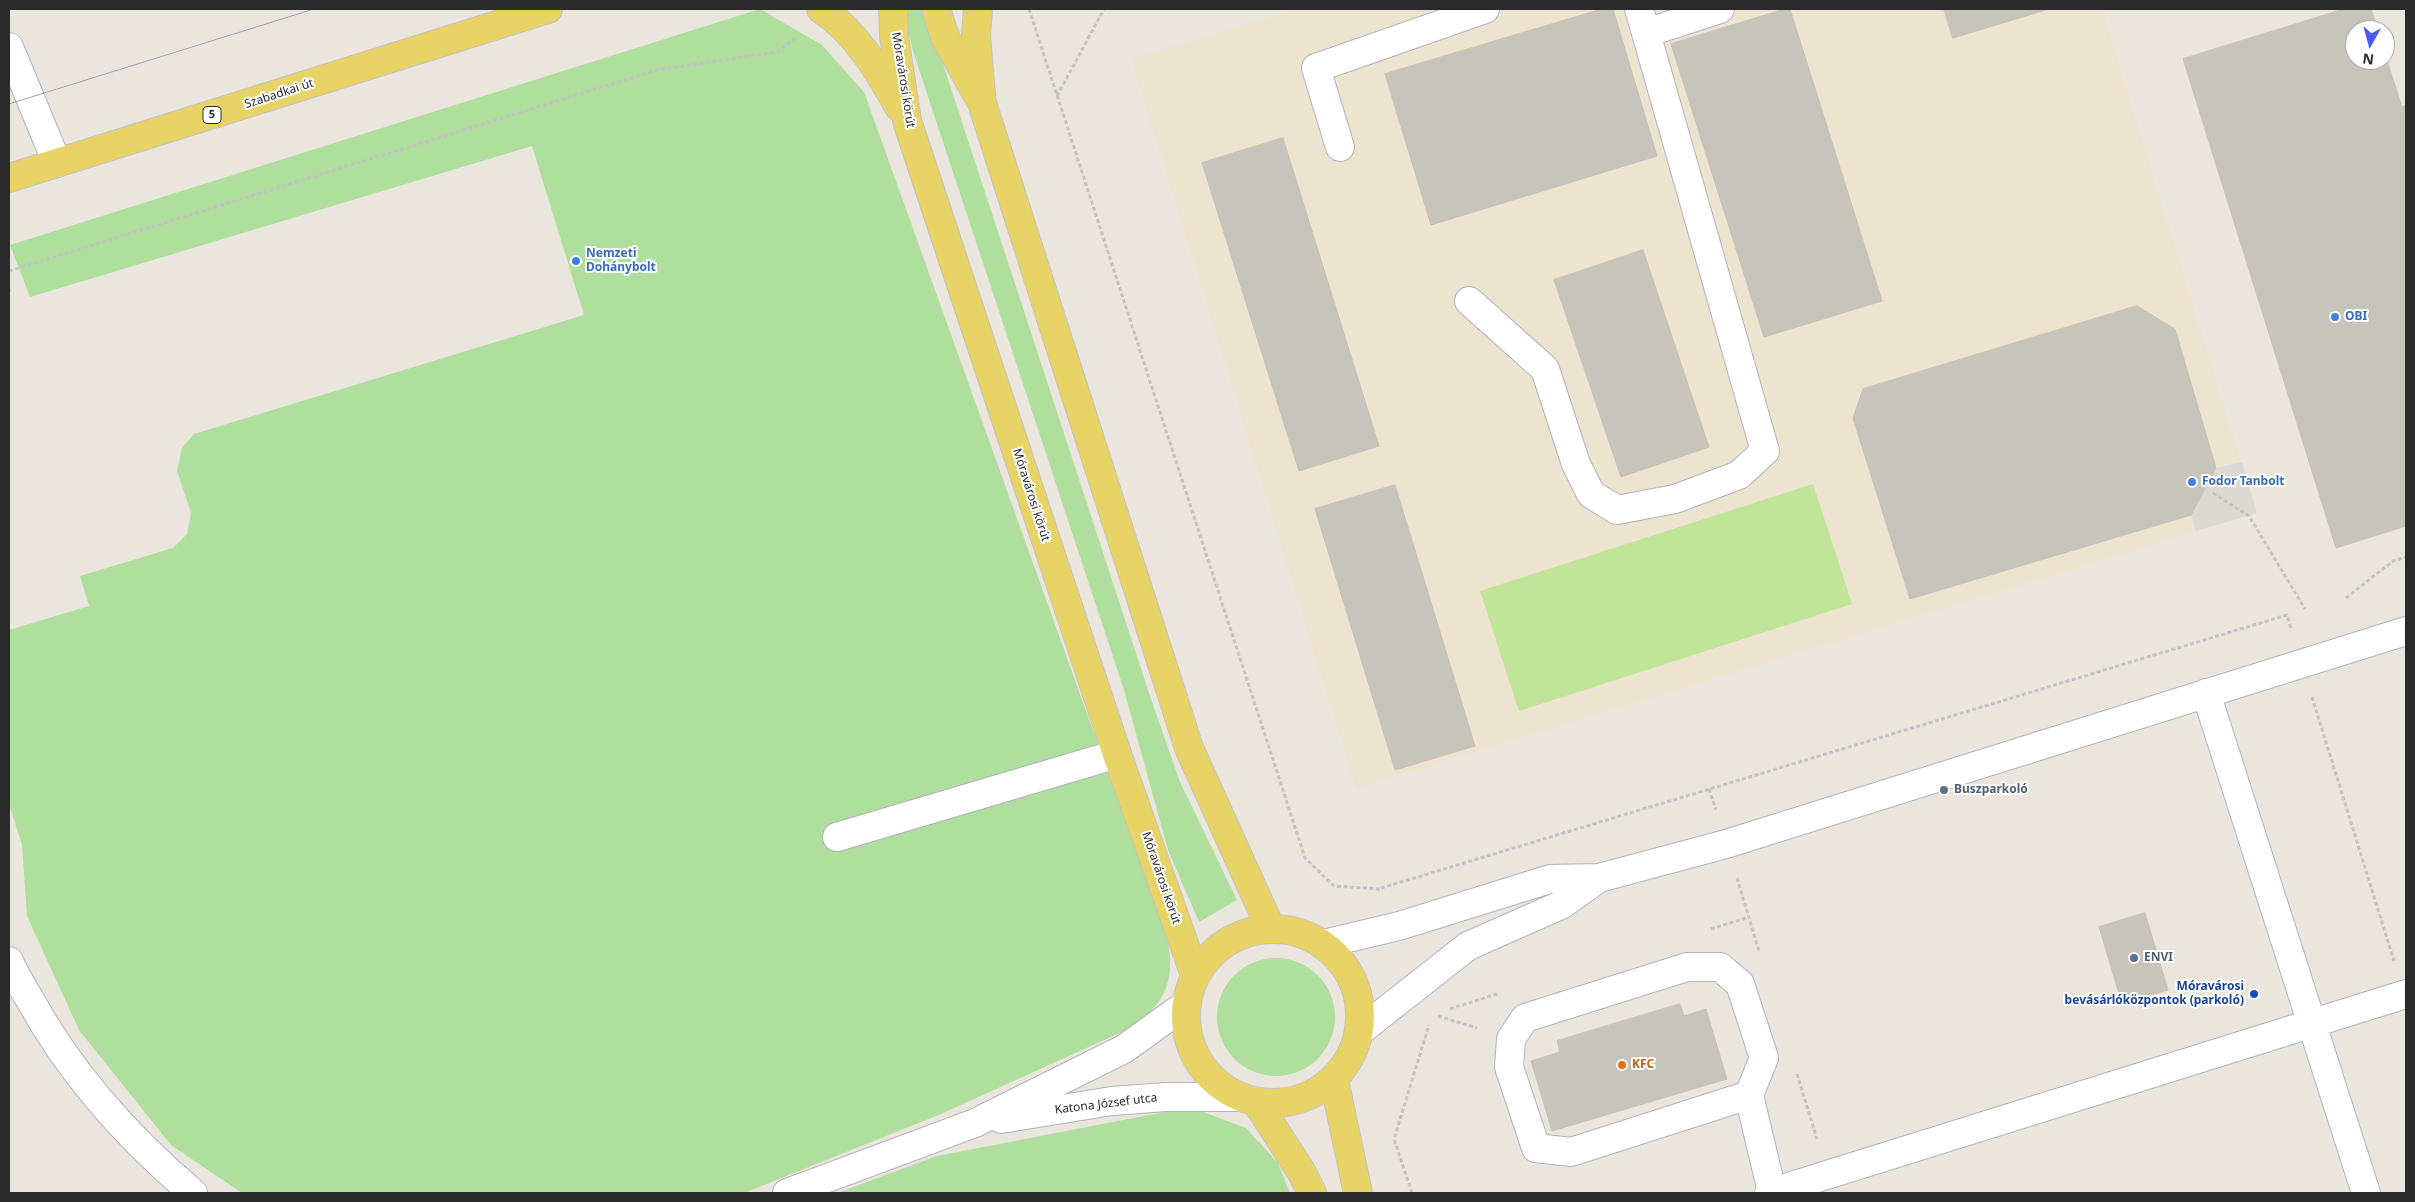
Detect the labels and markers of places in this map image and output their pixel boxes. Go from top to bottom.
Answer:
place label: Nemzeti Dohánybolt [586,247,656,275]
marker: Nemzeti Dohánybolt [570,255,582,267]
place label: OBI [2345,310,2367,324]
marker: OBI [2329,311,2341,323]
place label: Fodor Tanbolt [2202,475,2284,489]
marker: Fodor Tanbolt [2186,476,2198,488]
place label: Buszparkoló [1954,783,2028,797]
marker: Buszparkoló [1938,784,1950,796]
place label: ENVI [2144,951,2173,965]
marker: ENVI [2128,952,2140,964]
place label: Móravárosi bevásárlóközpontok (parkoló) [2065,980,2244,1008]
marker: Móravárosi bevásárlóközpontok (parkoló) [2248,988,2260,1000]
place label: KFC [1632,1058,1654,1072]
marker: KFC [1616,1059,1628,1071]

